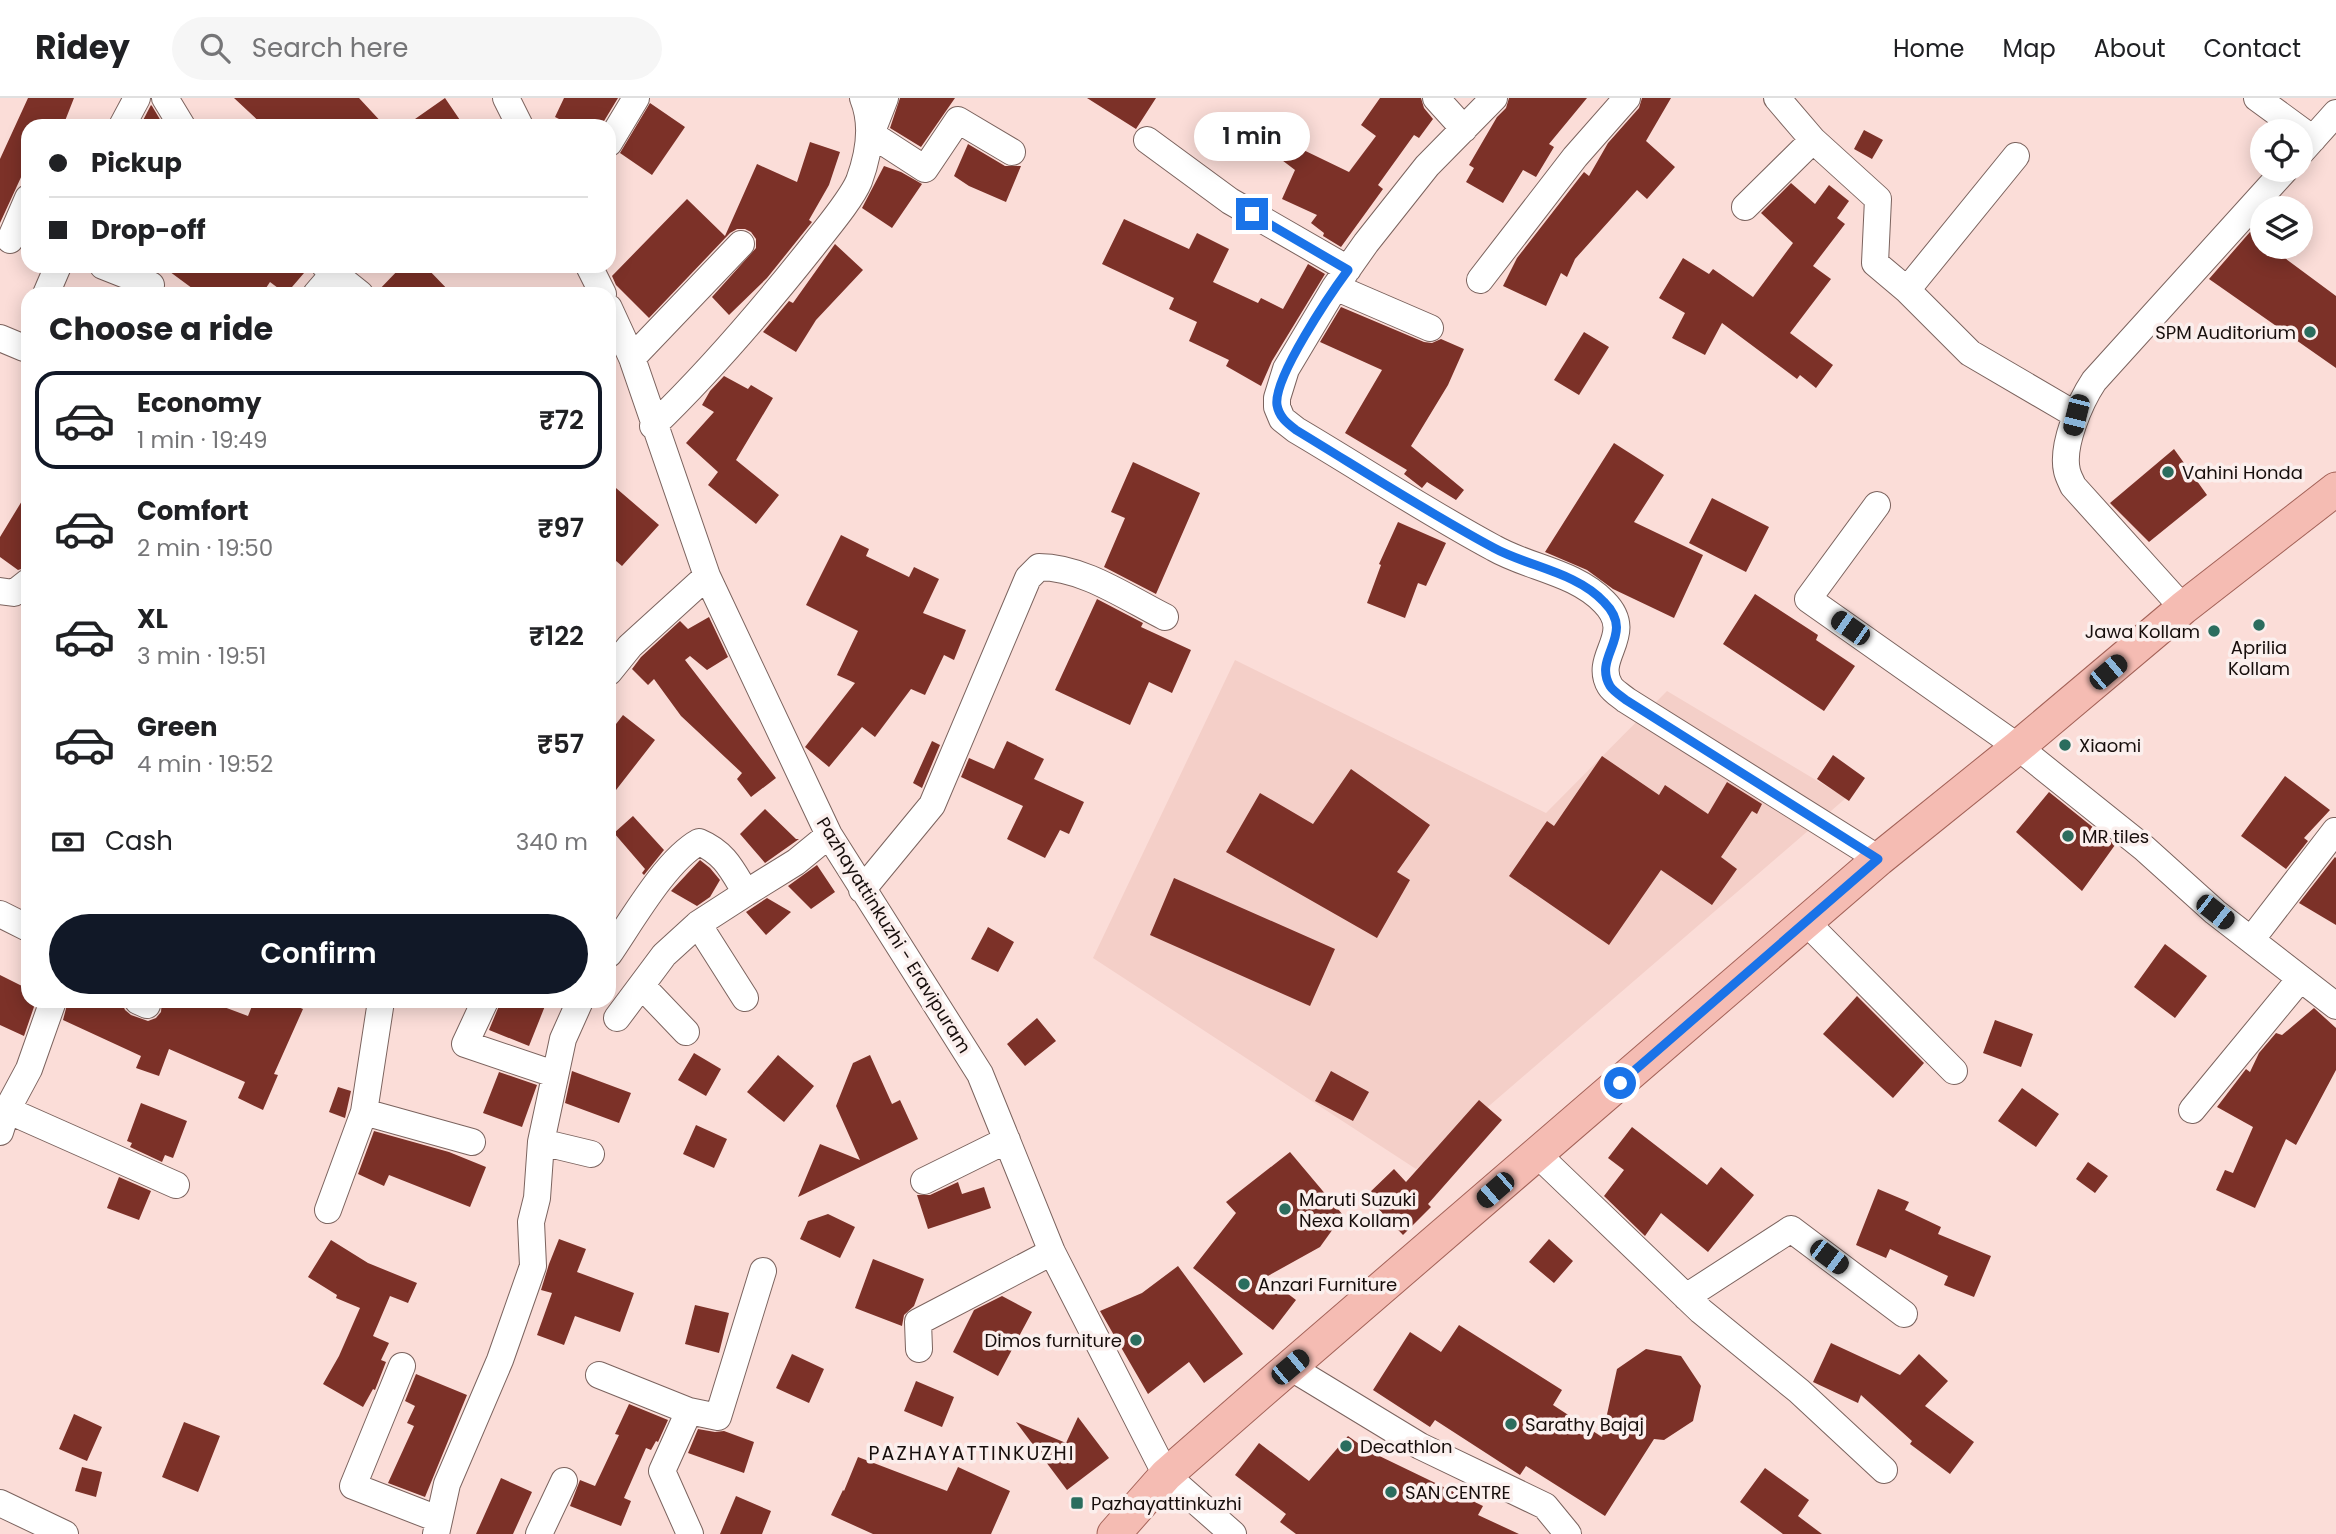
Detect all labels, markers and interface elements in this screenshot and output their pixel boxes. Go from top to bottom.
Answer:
search box [172,17,662,80]
text: Ridey [35,24,130,71]
icon: search [196,29,234,67]
text: Search here [252,30,408,66]
text: Home [1893,32,1965,65]
text: Map [2003,32,2056,65]
text: About [2094,32,2165,65]
text: Contact [2203,32,2301,65]
callout: 1 min [1194,113,1310,162]
map controls [2250,119,2313,259]
button: locate [2250,119,2313,182]
text: 1 min [1222,120,1282,152]
text: Pickup [91,145,182,181]
button: layers [2250,196,2313,259]
route end [1236,198,1268,230]
text: Drop-off [91,212,206,248]
text: Choose a ride [49,306,273,351]
place label: SPM Auditorium [2155,320,2296,345]
marker: SPM Auditorium [2302,324,2318,340]
text: Economy [137,385,261,421]
icon: car [53,389,116,452]
car [2061,392,2092,438]
text: ₹72 [539,402,584,438]
text: 1 min · 19:49 [137,424,267,456]
place label: Vahini Honda [2182,460,2303,485]
marker: Vahini Honda [2160,464,2176,480]
text: Comfort [137,493,249,529]
icon: car [53,497,116,560]
text: ₹97 [538,510,584,546]
text: 2 min · 19:50 [137,532,273,564]
text: XL [137,601,168,637]
icon: car [53,605,116,668]
car [1827,607,1874,649]
marker: Aprilia Kollam [2251,617,2267,633]
text: ₹122 [529,618,584,654]
place label: Jawa Kollam [2085,619,2200,644]
marker: Jawa Kollam [2206,623,2222,639]
place label: Aprilia Kollam [2228,635,2290,681]
text: 3 min · 19:51 [137,640,266,672]
car [2086,650,2131,694]
text: Green [137,709,218,745]
icon: car [53,713,116,776]
text: ₹57 [537,726,584,762]
place label: Xiaomi [2079,733,2141,758]
marker: Xiaomi [2057,737,2073,753]
text: 4 min · 19:52 [137,748,273,780]
street label: Pazhayattinkuzhi - Eravipuram [811,812,977,1058]
icon: cash [49,823,87,861]
text: Cash [105,823,173,859]
place label: MR tiles [2082,824,2149,849]
text: 340 m [516,826,588,858]
marker: MR tiles [2060,828,2076,844]
car [2192,891,2239,933]
button: Confirm [49,914,588,994]
route start [1604,1067,1636,1099]
car [1473,1168,1518,1212]
place label: Maruti Suzuki Nexa Kollam [1299,1187,1416,1233]
marker: Maruti Suzuki Nexa Kollam [1277,1201,1293,1217]
car [1806,1236,1853,1278]
place label: Anzari Furniture [1258,1272,1397,1297]
marker: Anzari Furniture [1236,1276,1252,1292]
place label: Dimos furniture [985,1328,1122,1353]
marker: Dimos furniture [1128,1332,1144,1348]
car [1268,1345,1313,1389]
place label: Sarathy Bajaj [1525,1412,1644,1437]
marker: Sarathy Bajaj [1503,1416,1519,1432]
place label: Decathlon [1360,1434,1453,1459]
marker: Decathlon [1338,1438,1354,1454]
district label: PAZHAYATTINKUZHI [869,1440,1075,1467]
place label: SAN CENTRE [1405,1480,1511,1505]
marker: SAN CENTRE [1383,1484,1399,1500]
place label: Pazhayattinkuzhi [1091,1491,1242,1516]
marker: Pazhayattinkuzhi [1069,1495,1085,1511]

